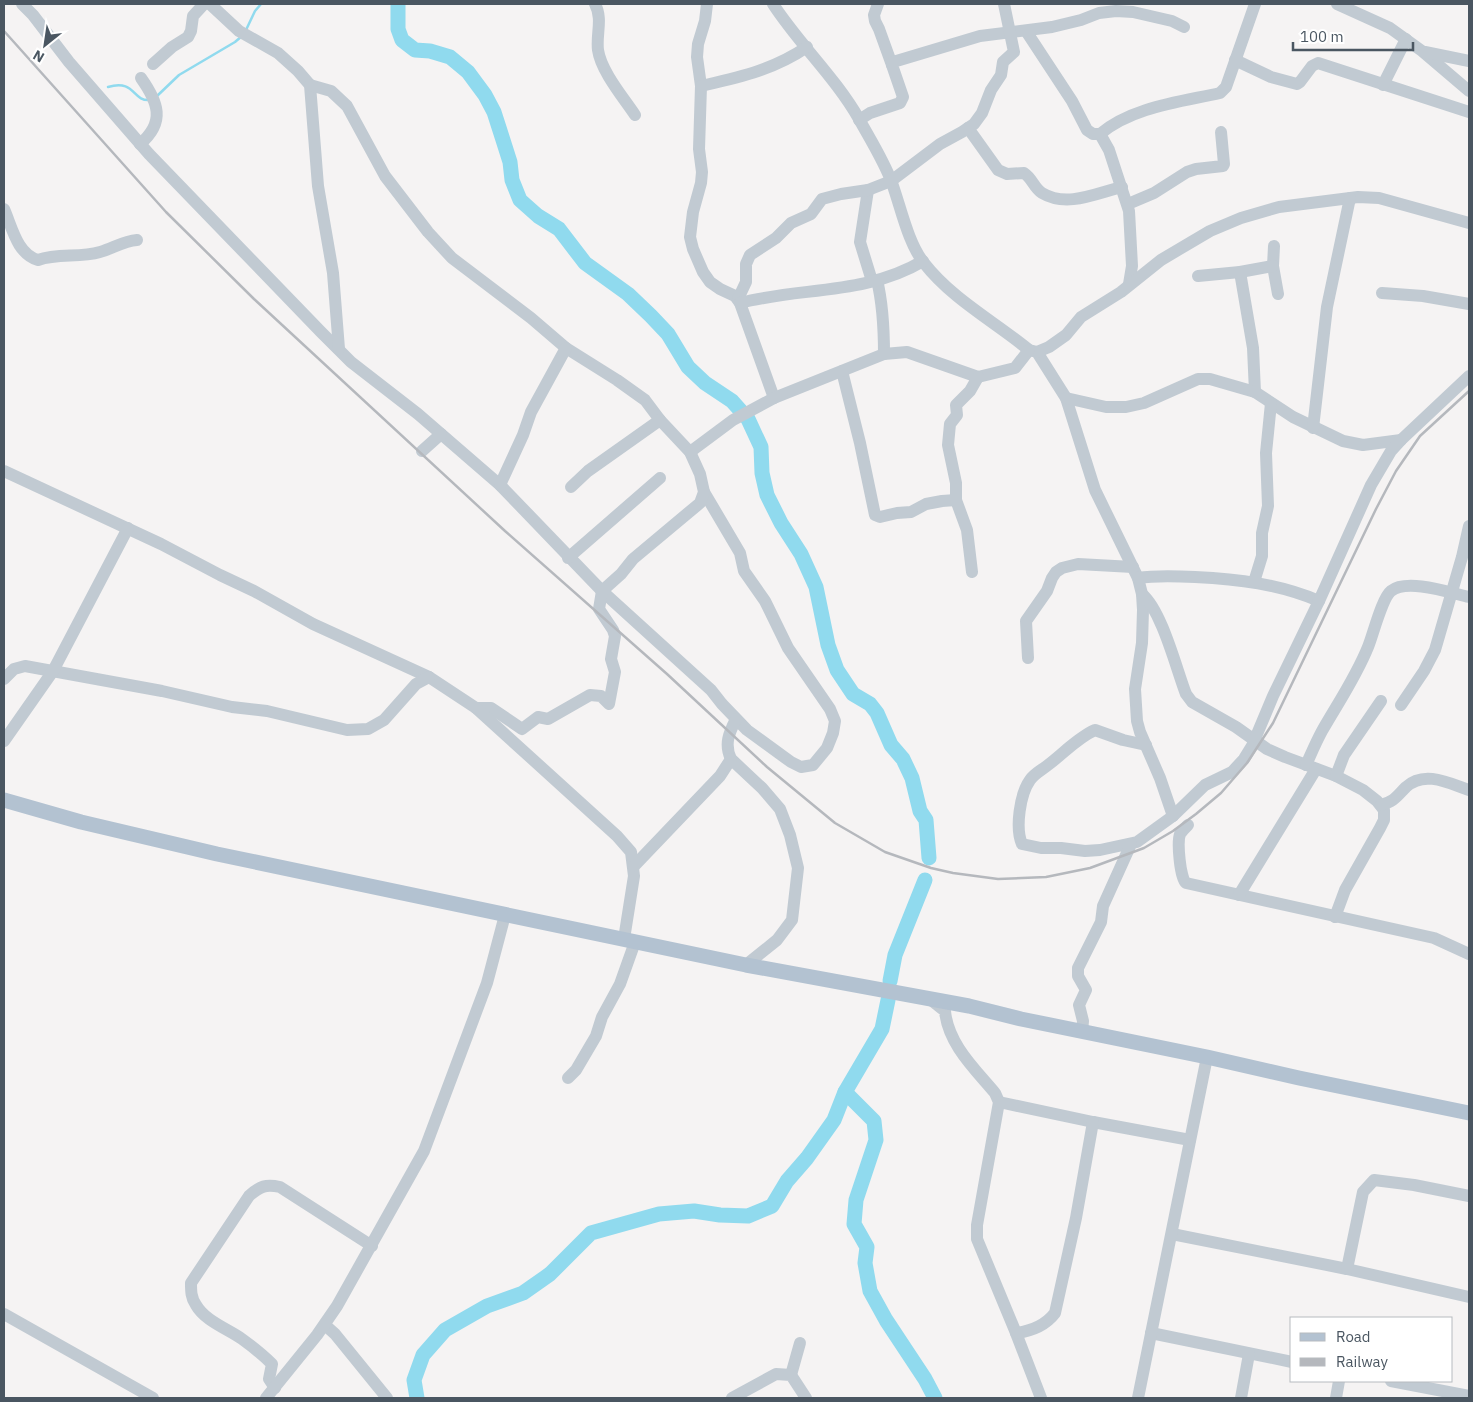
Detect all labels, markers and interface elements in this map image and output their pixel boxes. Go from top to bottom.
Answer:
north arrow [20,20,70,70]
scale bar [1293,20,1413,52]
text: 100 m [1300,27,1344,46]
text: N [30,46,47,67]
legend [1290,1317,1453,1382]
text: Road [1336,1327,1371,1346]
text: Railway [1336,1352,1389,1371]

